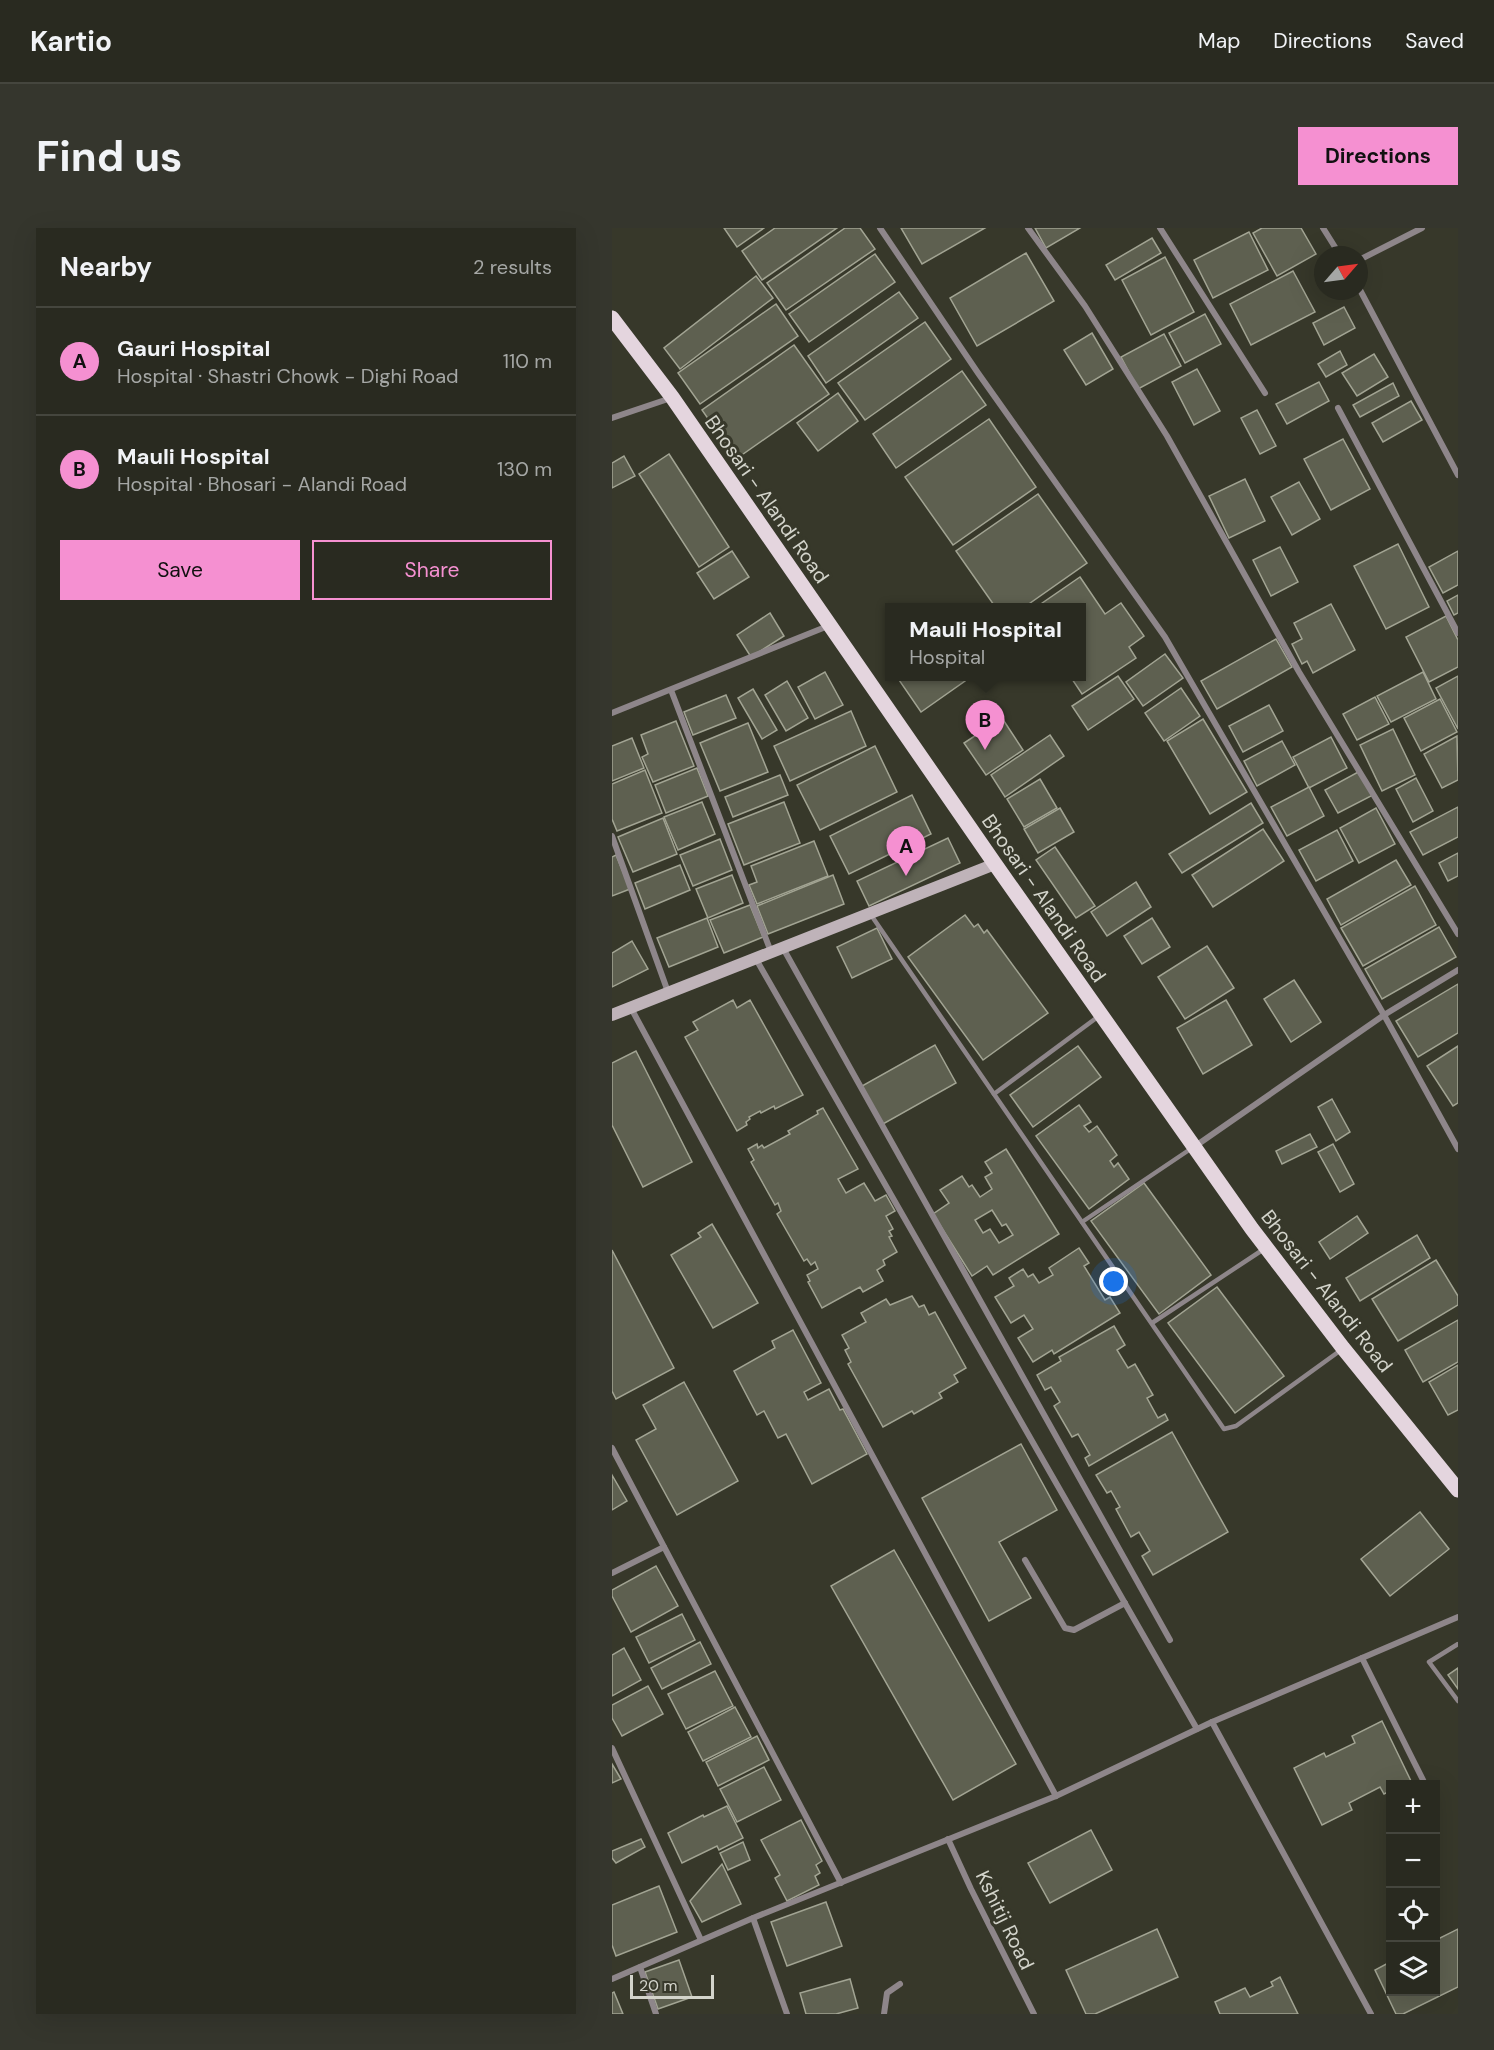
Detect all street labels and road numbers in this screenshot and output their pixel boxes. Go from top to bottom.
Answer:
street label: Bhosari - Alandi Road [699,410,835,588]
street label: Bhosari - Alandi Road [976,809,1112,987]
street label: Bhosari - Alandi Road [1255,1204,1399,1378]
street label: Kshitij Road [970,1866,1040,1974]

